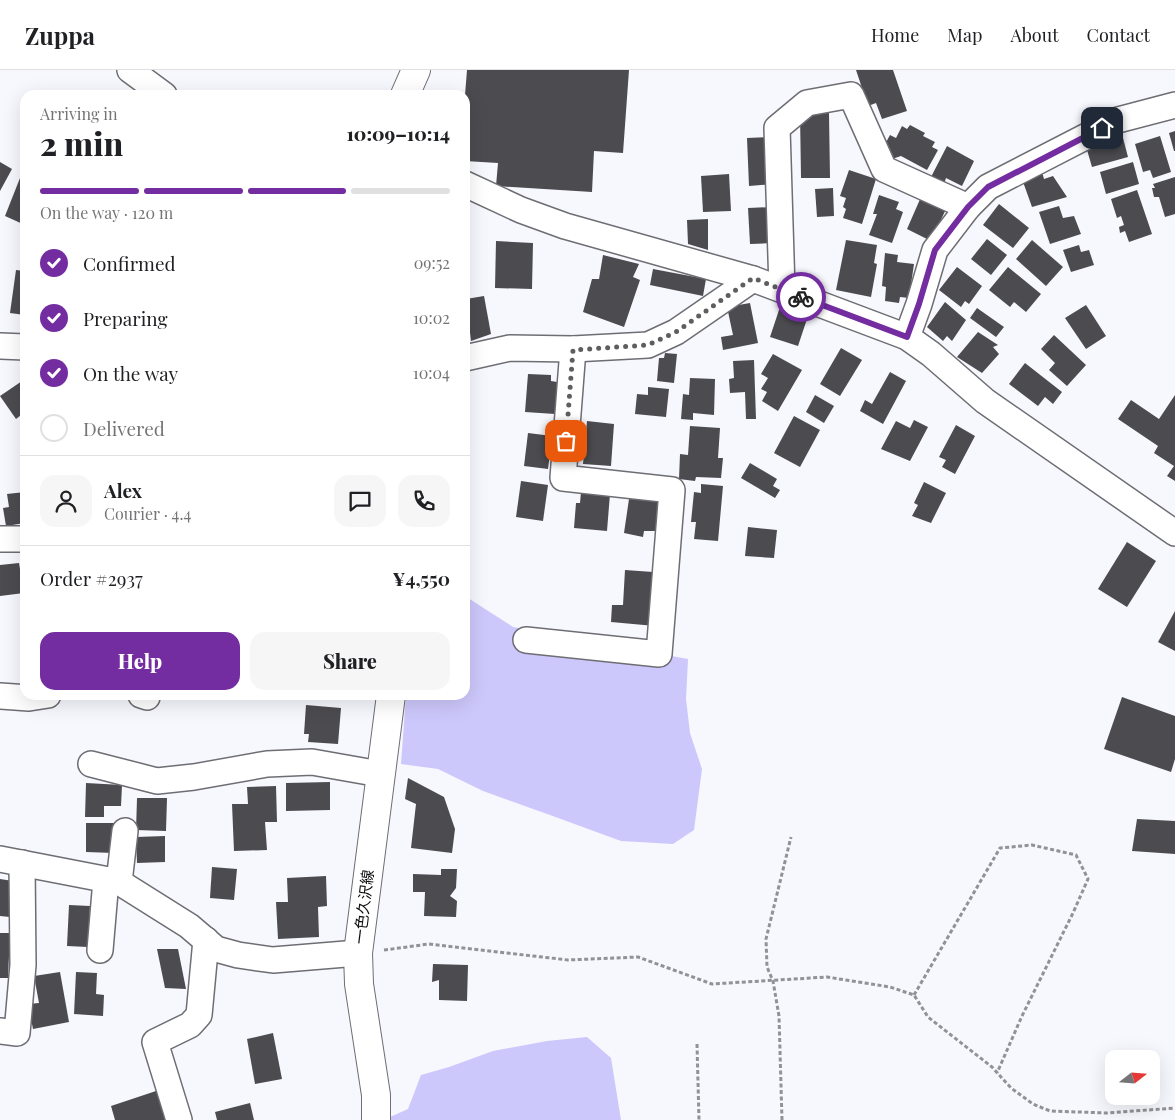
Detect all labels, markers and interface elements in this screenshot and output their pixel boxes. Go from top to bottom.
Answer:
text: Zuppa [25,19,95,51]
text: Home [871,23,919,47]
text: Map [947,23,982,47]
text: About [1010,23,1059,47]
text: Contact [1087,23,1150,47]
text: Arriving in [40,103,118,124]
pin [1081,107,1123,149]
icon: home [1088,114,1116,142]
text: 10:09–10:14 [346,120,450,146]
text: 2 min [40,121,123,164]
text: On the way · 120 m [40,202,173,223]
icon: check [40,249,68,277]
text: Confirmed [83,250,176,276]
text: 09:52 [414,252,450,273]
courier [776,272,826,322]
icon: bike [787,283,815,311]
icon: check [40,304,68,332]
text: Preparing [83,305,168,331]
text: 10:02 [413,307,450,328]
icon: check [40,359,68,387]
text: On the way [83,360,178,386]
text: 10:04 [413,362,450,383]
text: Delivered [83,415,165,441]
pin [545,420,587,462]
icon: bag [552,427,580,455]
button: person [40,475,92,527]
button: chat [334,475,386,527]
button: phone [398,475,450,527]
text: Alex [104,477,142,503]
text: Courier · 4.4 [104,503,191,524]
text: Order #2937 [40,565,143,591]
text: ¥4,550 [393,565,450,591]
button: Help [40,632,240,690]
button: Share [250,632,450,690]
street label: 一色久沢線 [349,868,378,945]
north arrow [1105,1050,1160,1105]
map controls [1105,1050,1160,1105]

